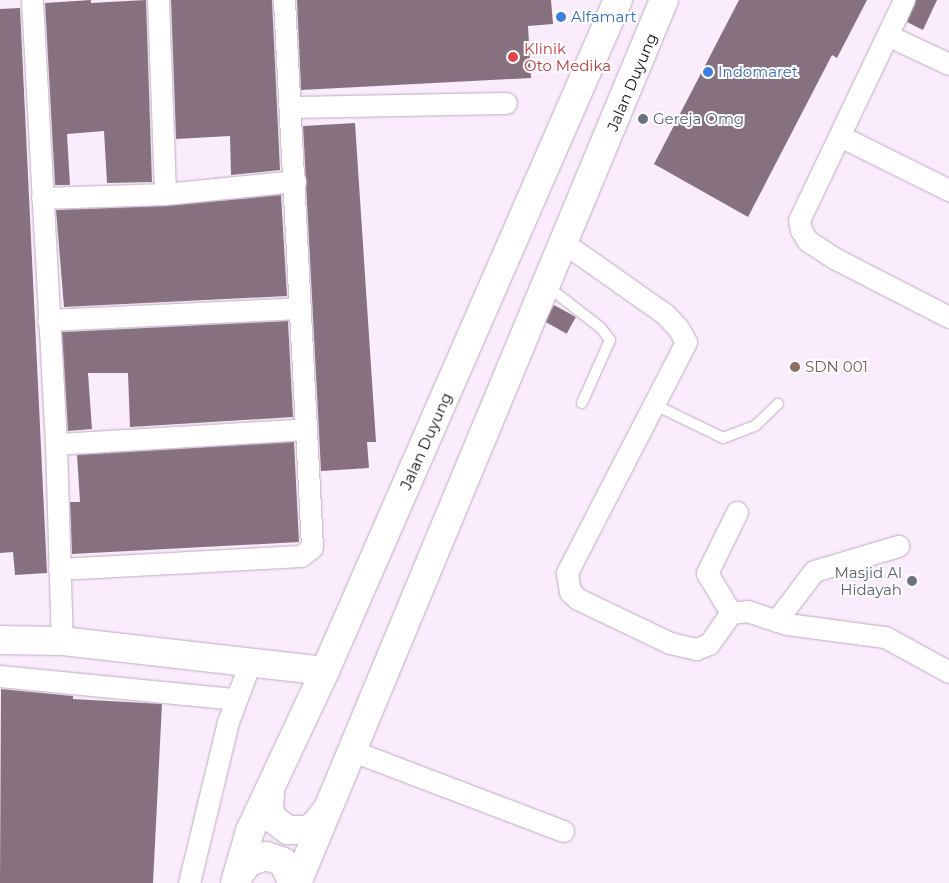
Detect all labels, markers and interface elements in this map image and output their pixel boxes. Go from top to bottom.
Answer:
place label: Alfamart [571,8,637,26]
marker: Alfamart [555,11,567,23]
street label: Jalan Duyung [603,30,661,134]
place label: Klinik Oto Medika [524,39,611,74]
marker: Klinik Oto Medika [506,50,520,64]
place label: Indomaret [718,63,798,81]
marker: Indomaret [702,66,714,78]
place label: Gereja Omg [653,110,744,128]
marker: Gereja Omg [637,113,649,125]
place label: SDN 001 [805,358,868,376]
marker: SDN 001 [789,361,801,373]
street label: Jalan Duyung [397,390,455,492]
place label: Masjid Al Hidayah [834,563,902,598]
marker: Masjid Al Hidayah [906,575,918,587]

